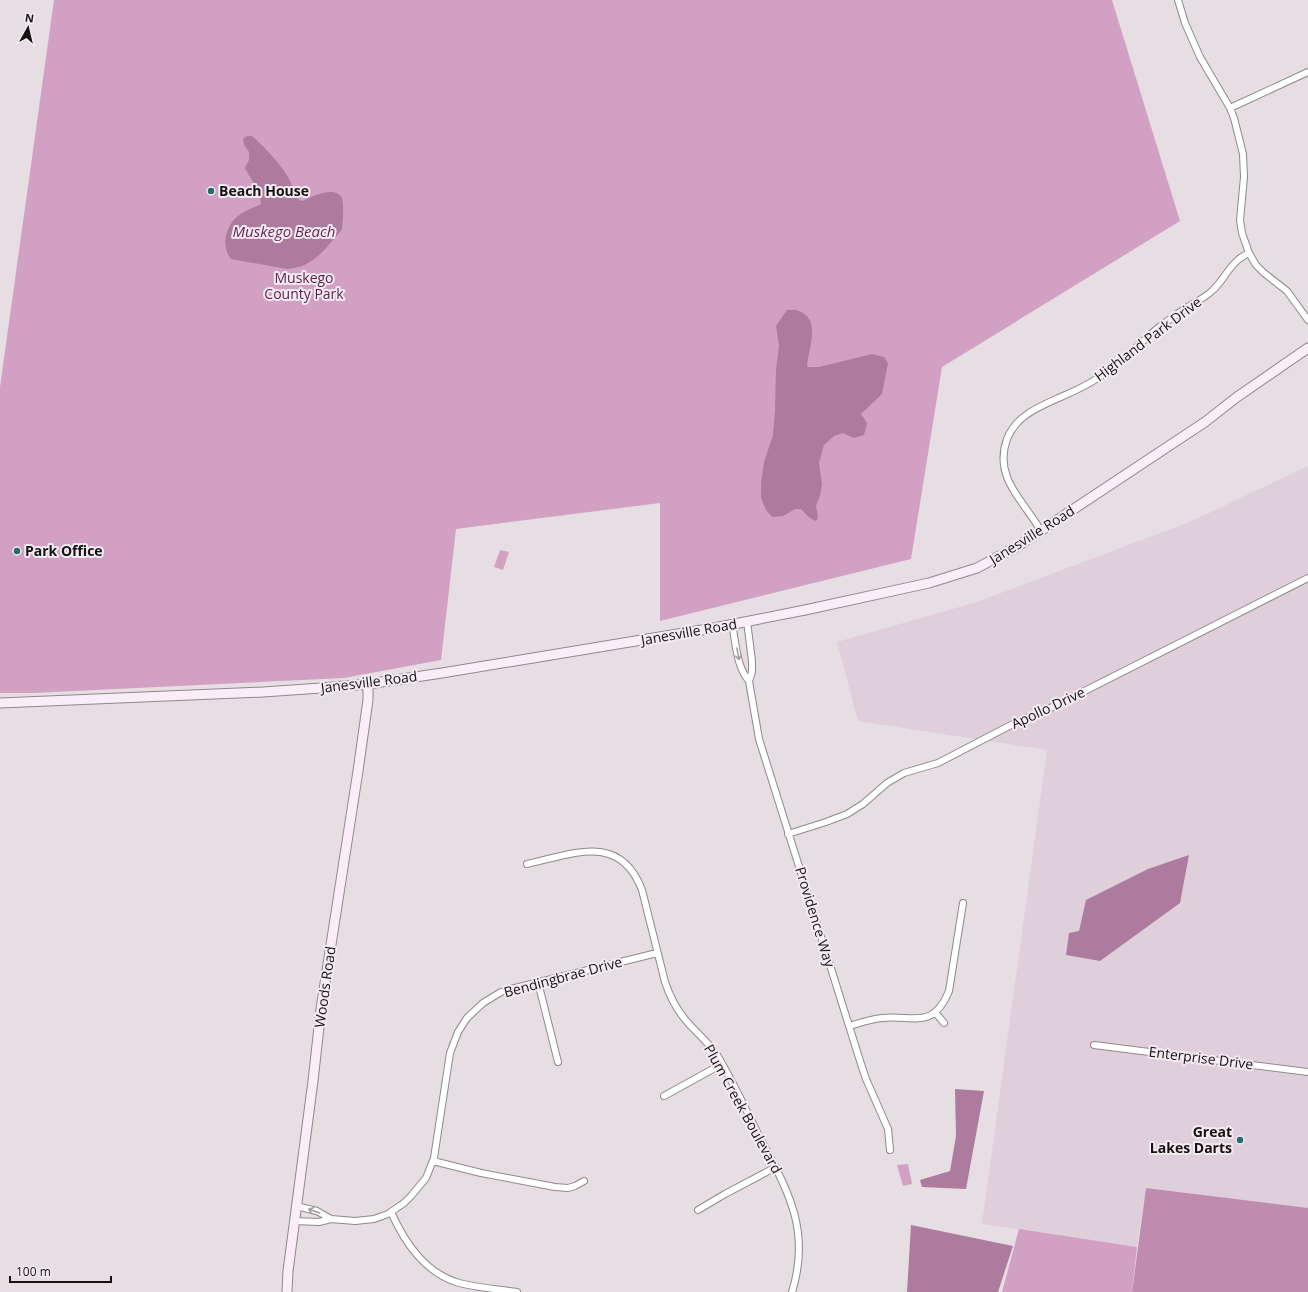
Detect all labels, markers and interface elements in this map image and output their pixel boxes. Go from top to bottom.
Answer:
north arrow [8,8,48,48]
text: N [24,10,35,26]
place label: Beach House [219,181,309,200]
marker: Beach House [206,186,216,196]
water label: Muskego Beach [233,221,336,241]
park label: Muskego County Park [264,268,344,303]
street label: Highland Park Drive [1090,292,1205,385]
street label: Janesville Road [984,501,1078,569]
place label: Park Office [25,541,103,560]
marker: Park Office [12,546,22,556]
street label: Janesville Road [637,614,738,650]
one-way arrow [734,647,742,660]
street label: Janesville Road [318,666,418,697]
street label: Apollo Drive [1008,682,1088,733]
street label: Providence Way [791,864,840,970]
street label: Woods Road [309,945,340,1029]
street label: Bendingbrae Drive [502,952,624,1001]
street label: Plum Creek Boulevard [700,1041,787,1177]
street label: Enterprise Drive [1148,1042,1255,1073]
place label: Great Lakes Darts [1150,1122,1232,1157]
marker: Great Lakes Darts [1235,1135,1245,1145]
one-way arrow [309,1206,321,1214]
scale bar [10,1258,111,1284]
text: 100 m [16,1263,51,1280]

